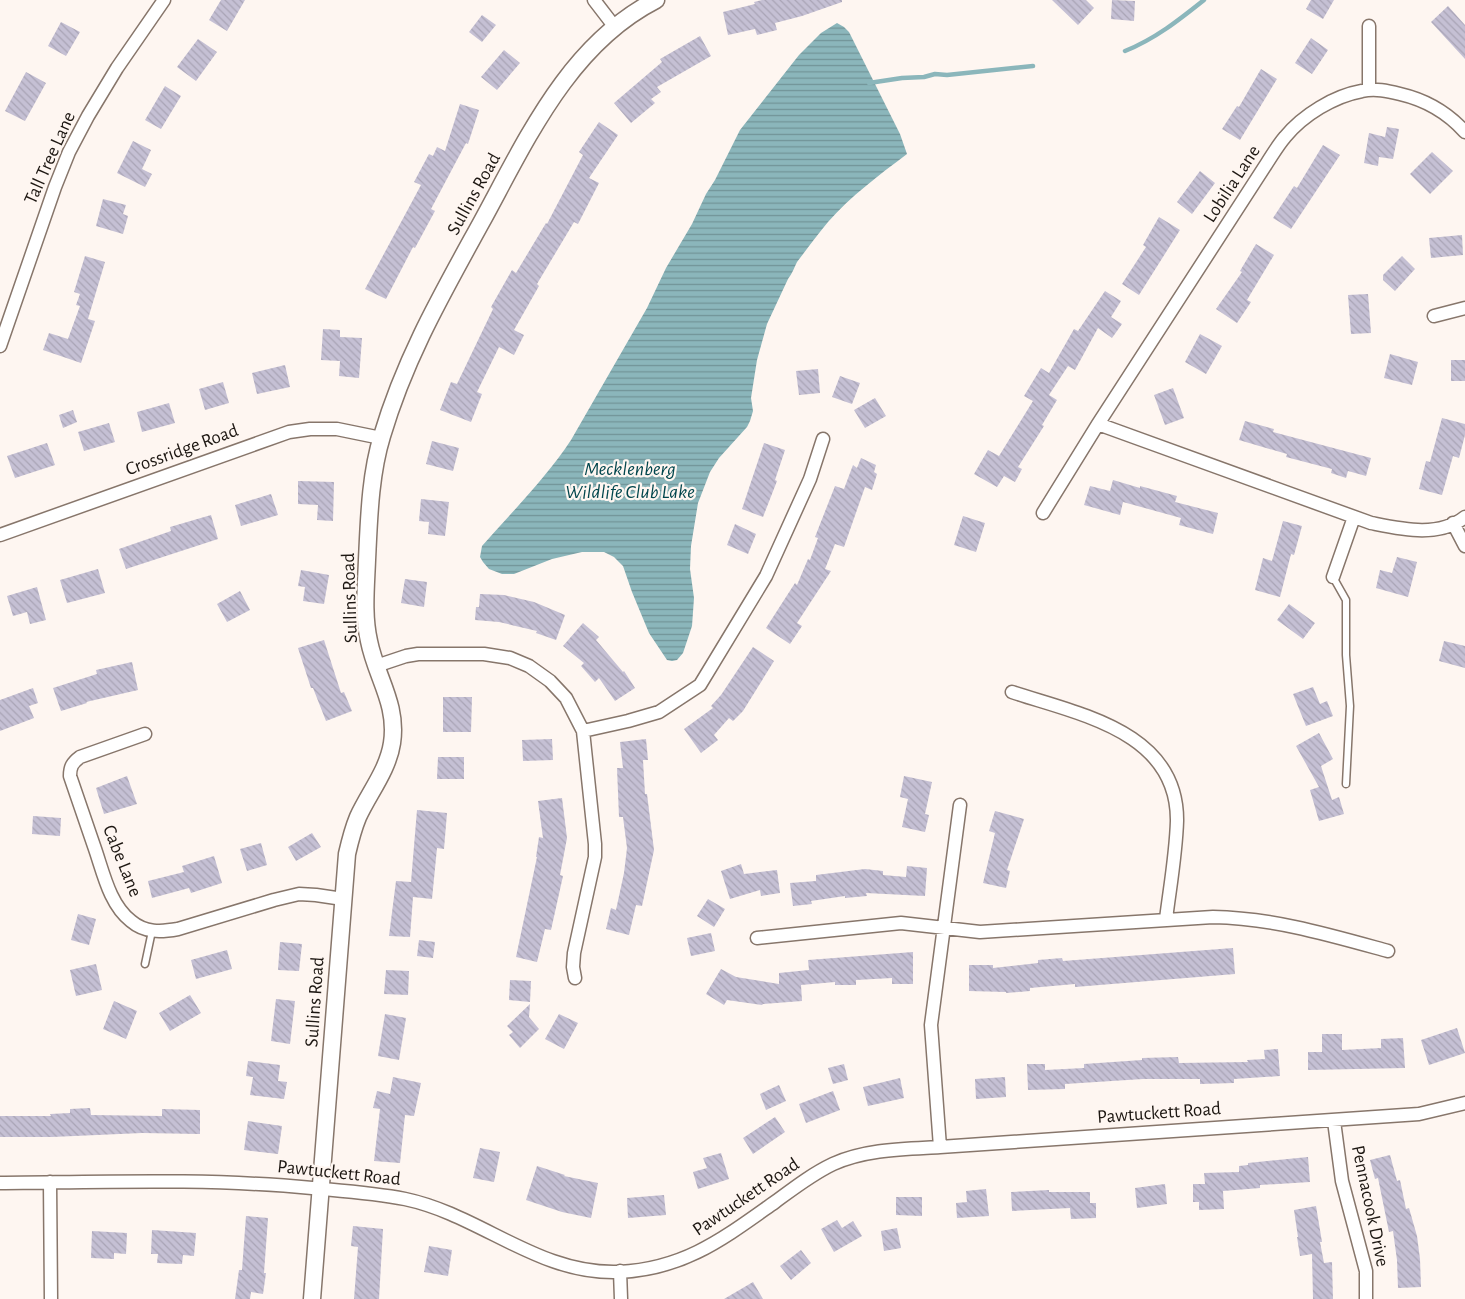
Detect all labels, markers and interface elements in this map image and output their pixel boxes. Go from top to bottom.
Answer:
street label: Tall Tree Lane [21,109,79,207]
street label: Lobilia Lane [1200,142,1264,226]
street label: Sullins Road [444,150,504,238]
street label: Crossridge Road [123,421,241,479]
water label: Mecklenberg Wildlife Club Lake [565,459,695,502]
street label: Sullins Road [339,552,361,644]
street label: Cabe Lane [99,822,145,900]
street label: Sullins Road [302,956,328,1048]
street label: Pawtuckett Road [1097,1099,1222,1127]
street label: Pennacook Drive [1348,1144,1392,1268]
street label: Pawtuckett Road [689,1154,803,1240]
street label: Pawtuckett Road [276,1157,402,1189]

